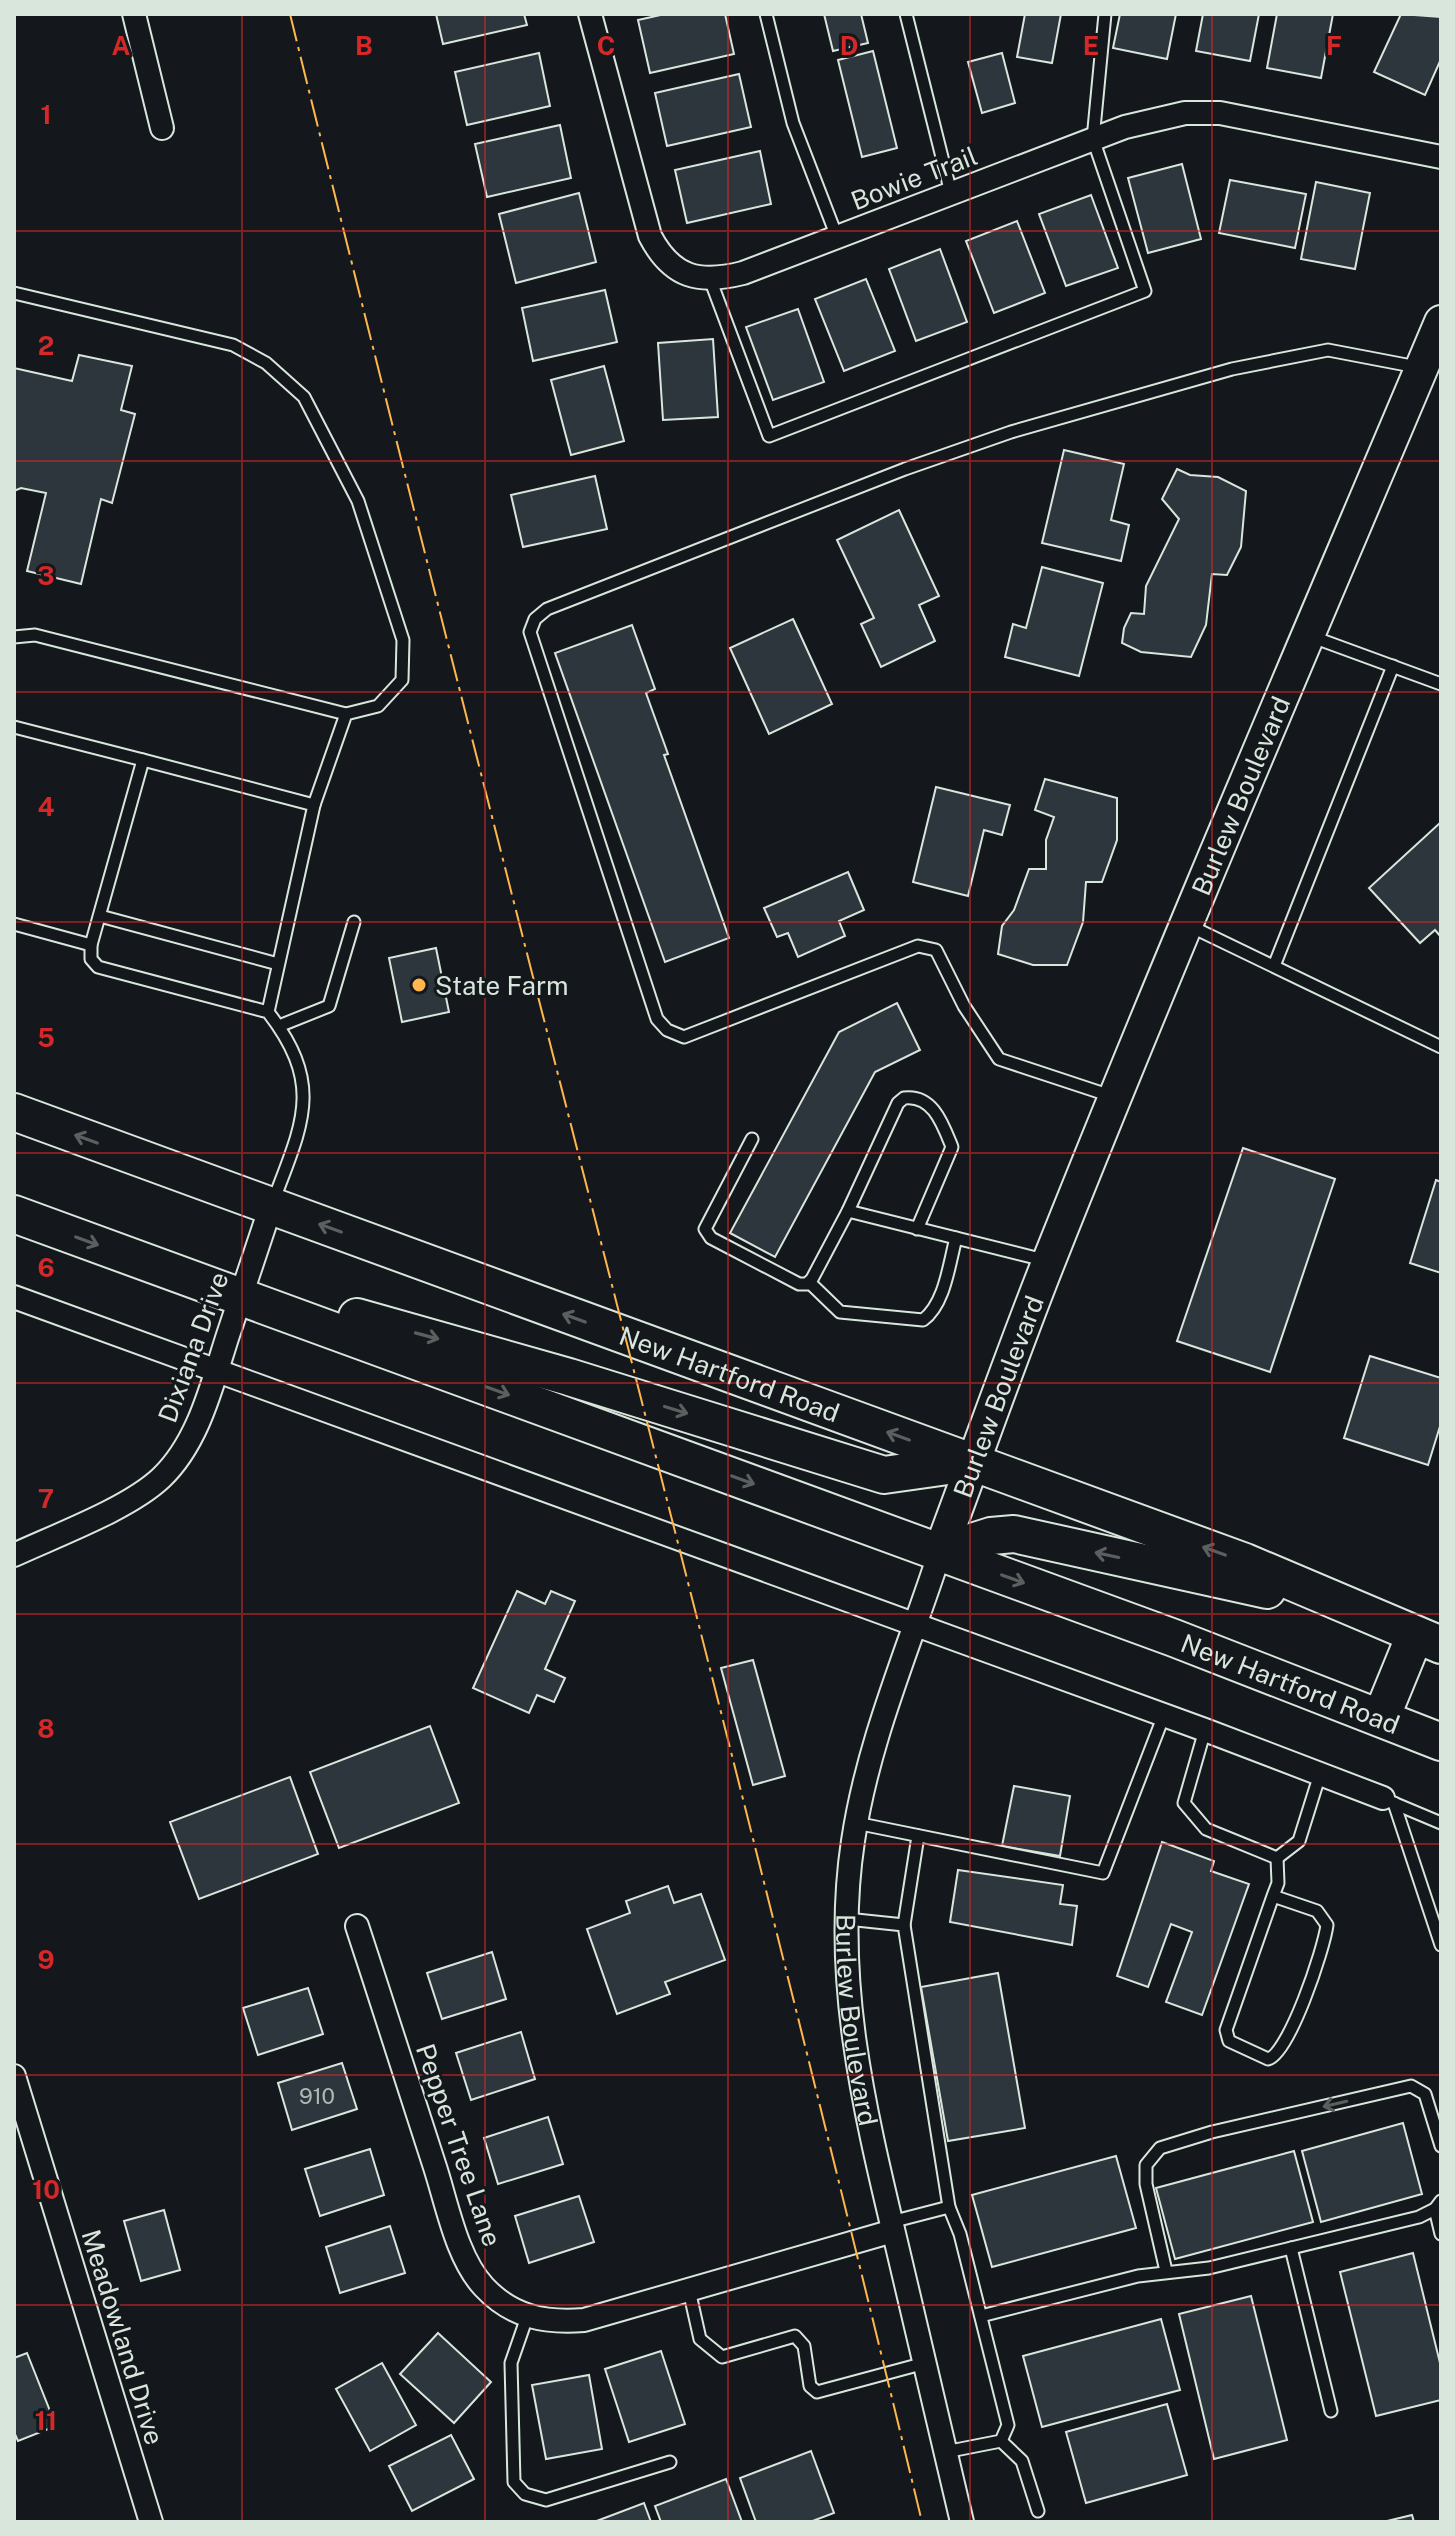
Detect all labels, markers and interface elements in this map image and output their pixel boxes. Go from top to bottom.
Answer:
text: A [112,30,131,61]
text: B [355,30,373,61]
text: C [597,30,615,61]
text: D [840,30,858,61]
text: E [1083,30,1099,61]
text: F [1326,30,1342,61]
text: 1 [40,99,52,130]
street label: Bowie Trail [846,140,982,216]
text: 2 [38,330,54,361]
text: 3 [37,560,55,591]
street label: Burlew Boulevard [1185,691,1296,900]
text: 4 [37,791,55,822]
place label: State Farm [435,970,569,1001]
marker: State Farm [410,976,428,994]
text: 5 [37,1022,55,1053]
one-way arrow [74,1131,99,1145]
one-way arrow [318,1220,343,1234]
one-way arrow [74,1234,99,1249]
text: 6 [37,1252,55,1283]
street label: Dixiana Drive [151,1268,235,1426]
street label: Burlew Boulevard [946,1291,1049,1502]
one-way arrow [562,1310,587,1325]
street label: New Hartford Road [615,1319,844,1428]
one-way arrow [413,1329,439,1344]
one-way arrow [486,1385,510,1399]
one-way arrow [663,1404,688,1418]
one-way arrow [885,1427,910,1442]
one-way arrow [730,1474,755,1488]
text: 7 [38,1483,54,1514]
one-way arrow [1202,1543,1227,1557]
one-way arrow [1094,1547,1120,1562]
one-way arrow [1000,1573,1025,1587]
street label: New Hartford Road [1177,1627,1404,1740]
text: 8 [37,1713,55,1744]
street label: Burlew Boulevard [831,1914,885,2128]
text: 9 [37,1944,55,1975]
street label: Pepper Tree Lane [410,2040,508,2250]
house number: 910 [299,2083,335,2109]
one-way arrow [1322,2097,1348,2112]
text: 10 [32,2174,60,2205]
street label: Meadowland Drive [76,2226,170,2448]
text: 11 [35,2405,57,2436]

